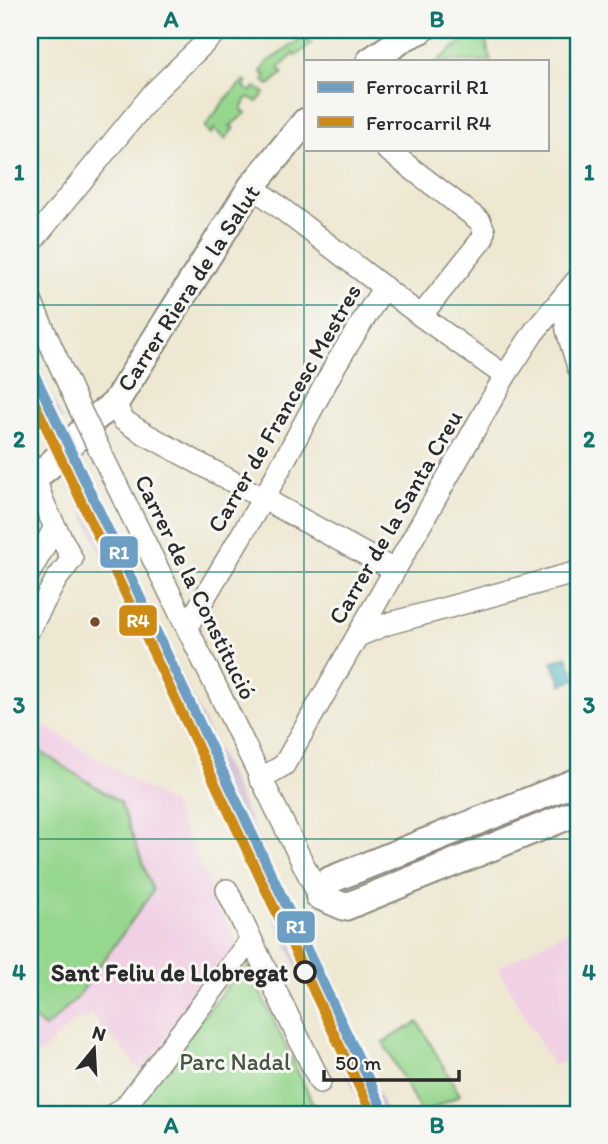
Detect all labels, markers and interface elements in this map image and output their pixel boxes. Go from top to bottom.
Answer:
text: A [163,5,179,33]
text: B [430,5,445,33]
legend [304,60,548,150]
text: Ferrocarril R1 [366,74,489,99]
text: Ferrocarril R4 [366,110,492,135]
text: 1 [14,158,25,186]
text: 1 [584,158,595,186]
street label: Carrer Riera de la Salut [110,179,266,397]
street label: Carrer de Francesc Mestres [201,279,367,537]
street label: Carrer de la Santa Creu [322,405,468,629]
text: 2 [13,425,26,453]
text: 2 [583,425,596,453]
street label: Carrer de la Constitució [129,470,263,704]
line badge: R1 [99,535,139,569]
text: R1 [109,541,129,564]
line badge: R4 [118,604,158,637]
text: R4 [127,609,150,632]
unlabelled marker [88,615,102,629]
text: 3 [13,691,26,719]
text: 3 [583,691,596,719]
line badge: R1 [276,910,316,944]
text: R1 [286,915,306,938]
text: 4 [12,958,26,986]
place label: Sant Feliu de Llobregat [51,958,288,988]
text: 4 [582,958,596,986]
marker: Sant Feliu de Llobregat [294,961,316,983]
north arrow [60,1014,130,1084]
text: N [89,1020,109,1046]
scale bar [324,1039,459,1083]
park label: Parc Nadal [179,1047,291,1076]
text: 50 m [335,1050,382,1075]
text: A [163,1111,179,1139]
text: B [430,1111,445,1139]

